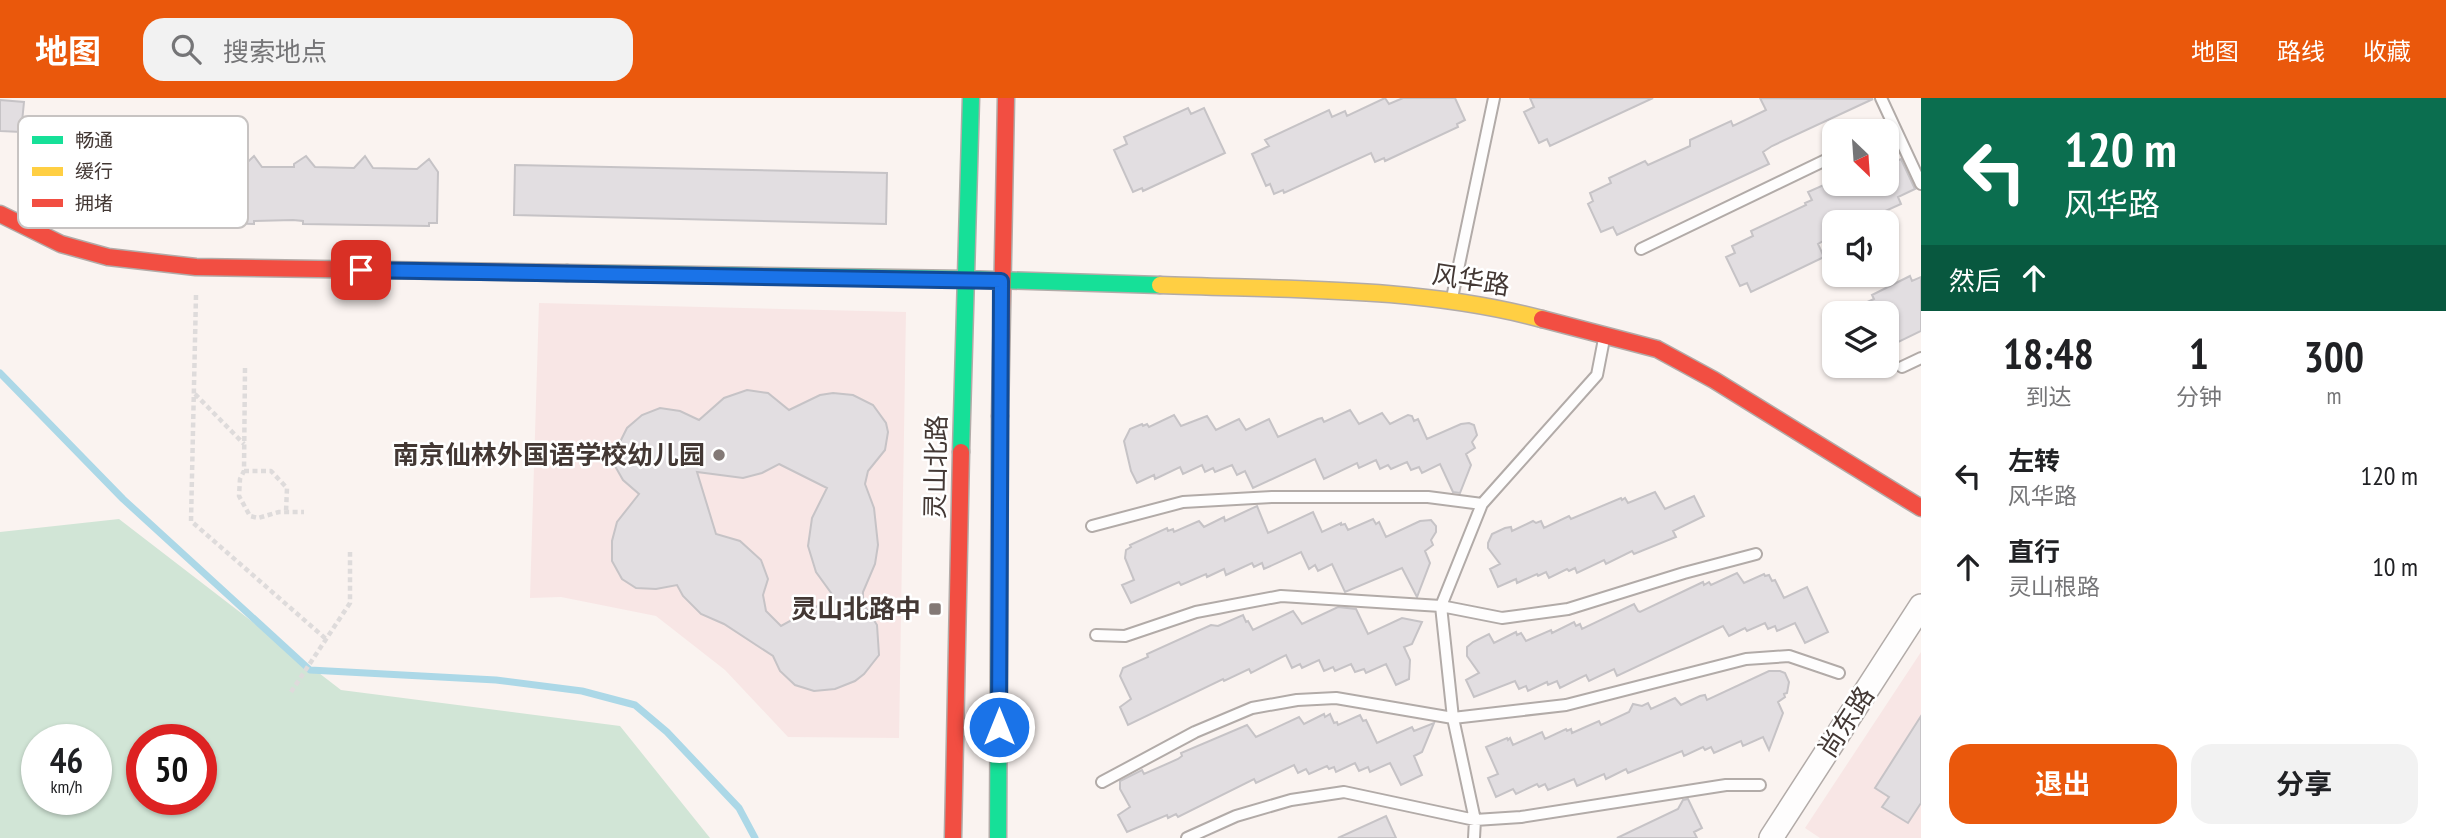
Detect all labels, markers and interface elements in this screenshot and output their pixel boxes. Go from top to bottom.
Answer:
search box [143,18,633,81]
text: 地图 [35,29,101,72]
icon: search [167,30,205,68]
text: 搜索地点 [223,35,327,68]
text: 地图 [2191,36,2239,67]
text: 路线 [2277,36,2325,67]
text: 收藏 [2363,36,2411,67]
legend [18,116,248,228]
text: 120 m [2064,117,2177,181]
north arrow [1822,119,1899,196]
map controls [1822,119,1899,378]
icon: left [1949,126,2040,217]
text: 畅通 [75,128,113,152]
text: 缓行 [75,159,113,183]
text: 风华路 [2064,183,2160,225]
text: 拥堵 [75,191,113,215]
button: sound [1822,210,1899,287]
pin [331,240,391,300]
icon: arrive [342,251,380,289]
street label: 风华路 [1430,257,1512,302]
icon: ahead [2015,259,2053,297]
text: 然后 [1949,264,2001,297]
button: layers [1822,301,1899,378]
text: 18:48 [2003,326,2094,381]
text: 1 [2189,326,2209,381]
text: 300 [2304,329,2364,384]
text: m [2326,381,2341,410]
text: 到达 [2025,382,2071,411]
text: 分钟 [2176,382,2222,411]
street label: 灵山北路 [918,415,953,519]
place label: 南京仙林外国语学校幼儿园 [393,438,705,471]
text: 左转 [2008,444,2060,477]
marker: 南京仙林外国语学校幼儿园 [711,447,727,463]
icon: left [1949,457,1987,495]
text: 120 m [2360,459,2418,492]
text: 风华路 [2008,481,2077,510]
text: 直行 [2008,535,2060,568]
icon: ahead [1949,548,1987,586]
text: 10 m [2372,550,2418,583]
text: 灵山根路 [2008,572,2100,601]
place label: 灵山北路中 [791,592,921,625]
marker: 灵山北路中 [927,601,943,617]
street label: 尚东路 [1810,680,1881,763]
position arrow [962,690,1036,764]
speed limit sign: 50 [126,724,217,815]
text: 46 [50,737,83,783]
button: 退出 [1949,744,2177,824]
button: 分享 [2191,744,2418,824]
text: km/h [51,775,82,798]

